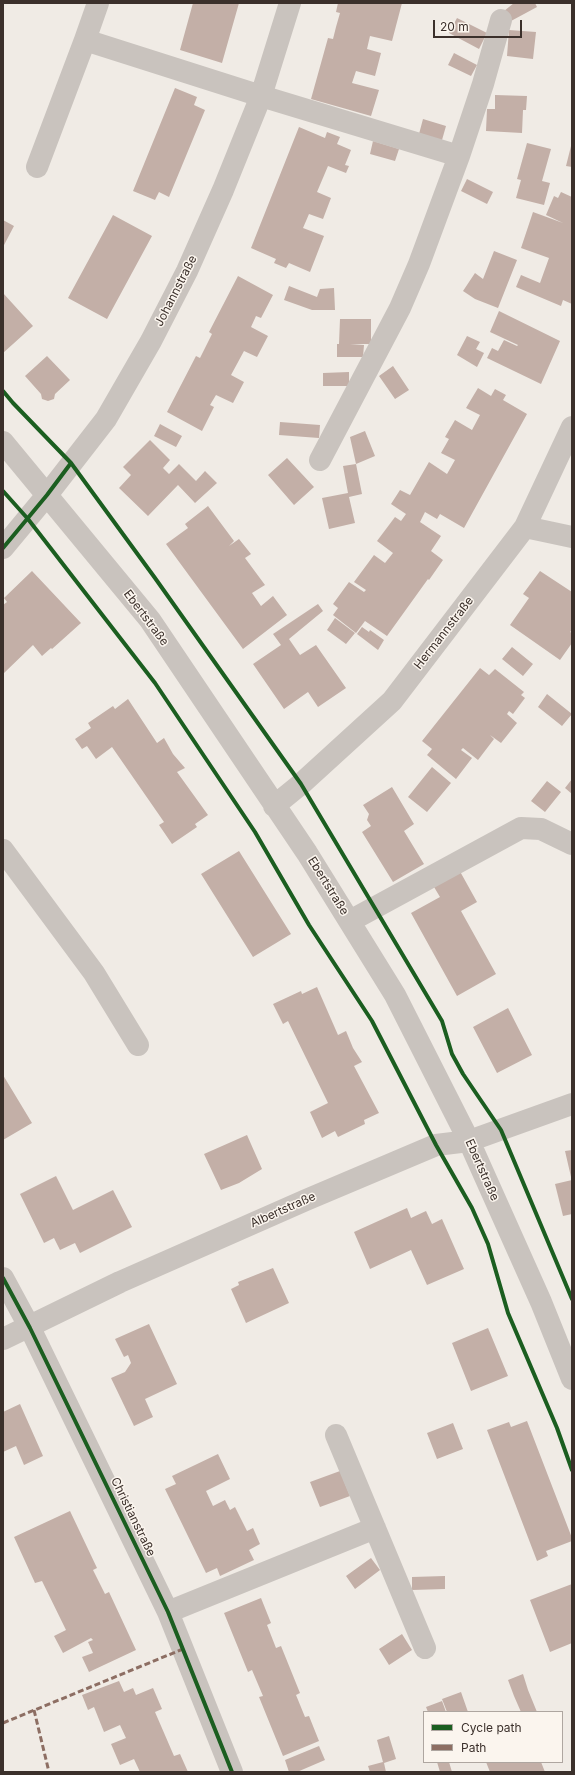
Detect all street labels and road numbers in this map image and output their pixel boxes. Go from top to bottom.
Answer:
street label: Johannstraße [152,253,200,329]
street label: Ebertstraße [120,587,172,649]
street label: Hermannstraße [411,594,477,672]
street label: Ebertstraße [304,854,352,918]
street label: Ebertstraße [462,1137,502,1203]
street label: Albertstraße [248,1189,318,1231]
street label: Christianstraße [108,1475,158,1559]

